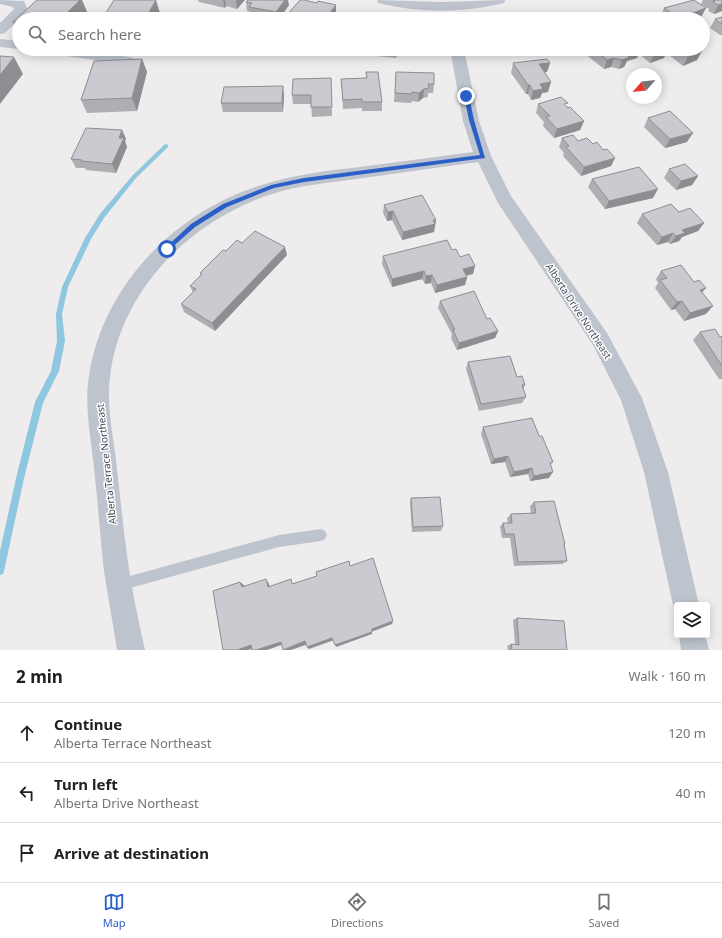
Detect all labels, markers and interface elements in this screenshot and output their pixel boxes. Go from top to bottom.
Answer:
search box [12,12,710,56]
icon: search [26,23,48,45]
text: Search here [58,24,141,44]
north arrow [626,68,662,104]
route end [457,87,475,105]
route start [158,240,176,258]
street label: Alberta Drive Northeast [543,261,615,362]
street label: Alberta Terrace Northeast [93,403,119,525]
map controls [674,602,710,638]
button: layers [674,602,710,638]
text: 2 min [16,665,63,688]
text: Walk · 160 m [628,667,706,685]
text: Continue [54,714,122,734]
icon: ahead [16,722,38,744]
text: 120 m [668,724,706,742]
text: Alberta Terrace Northeast [54,734,211,752]
text: Turn left [54,774,118,794]
icon: left [16,782,38,804]
text: 40 m [676,784,706,802]
text: Alberta Drive Northeast [54,794,199,812]
icon: arrive [16,842,38,864]
text: Arrive at destination [54,843,209,863]
tab: Map [103,891,126,930]
tab: Directions [331,891,383,930]
tab: Saved [589,891,619,930]

